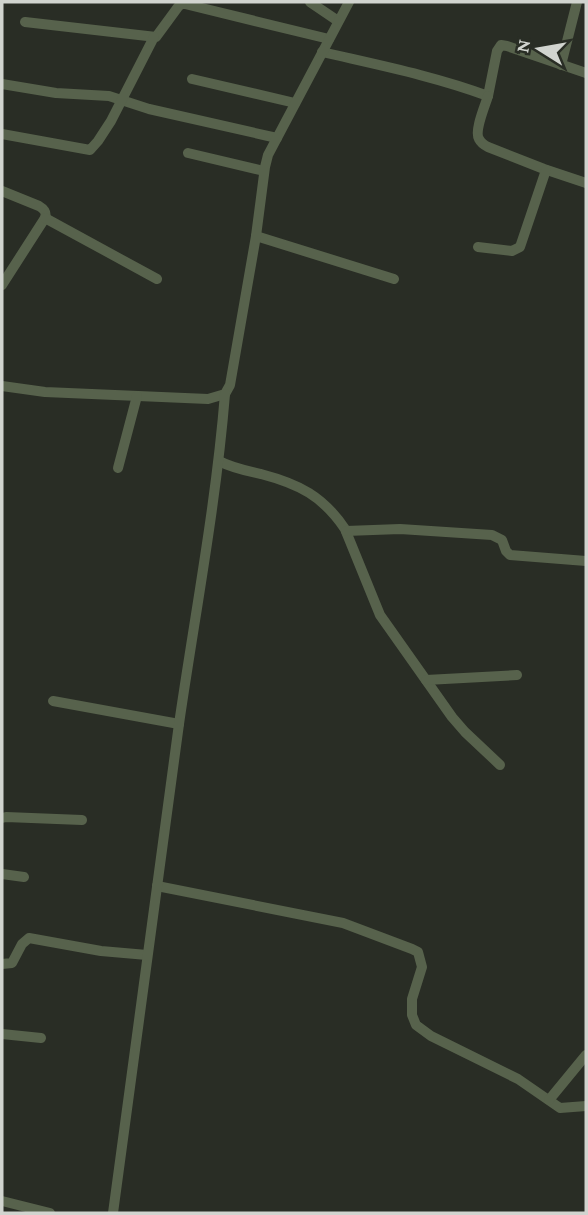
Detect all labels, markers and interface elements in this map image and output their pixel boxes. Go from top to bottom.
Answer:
north arrow [504,14,574,84]
text: N [511,37,534,54]

